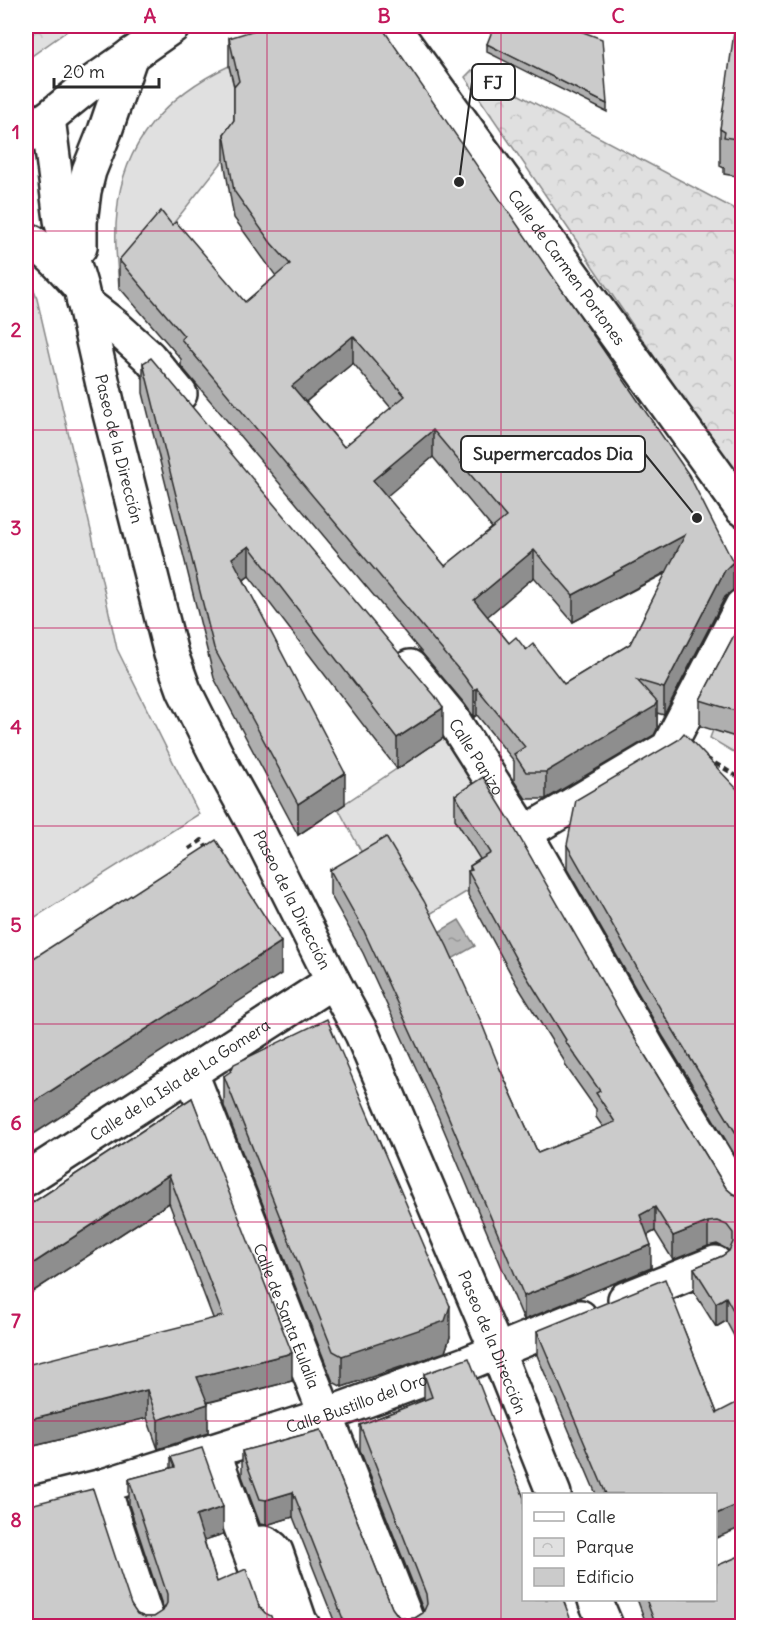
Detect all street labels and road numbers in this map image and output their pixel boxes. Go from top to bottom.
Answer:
street label: Calle de Carmen Portones [504,186,630,349]
street label: Paseo de la Dirección [91,372,147,526]
street label: Calle Panizo [445,715,508,799]
street label: Paseo de la Dirección [249,827,336,973]
street label: Calle de la Isla de La Gomera [86,1014,274,1145]
street label: Calle de Santa Eulalia [249,1241,324,1391]
street label: Paseo de la Dirección [454,1268,531,1417]
street label: Calle Bustillo del Oro [283,1369,430,1437]

